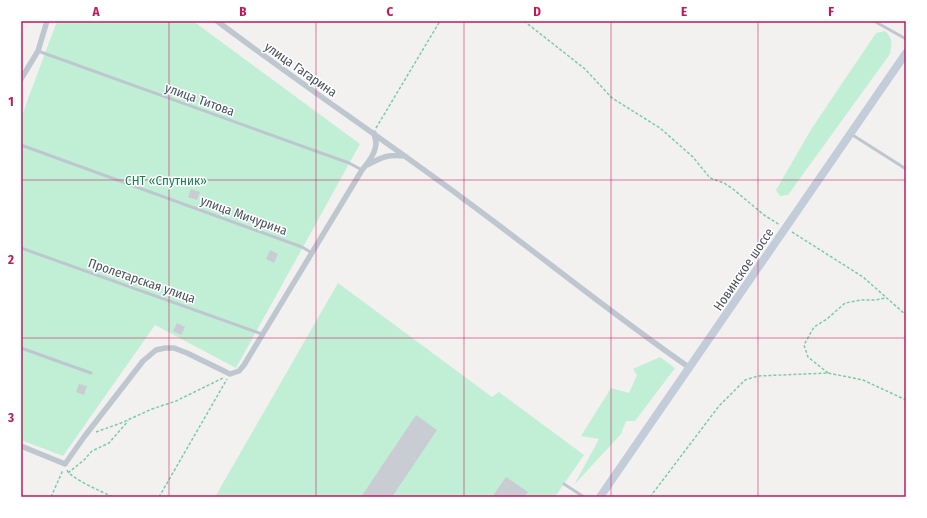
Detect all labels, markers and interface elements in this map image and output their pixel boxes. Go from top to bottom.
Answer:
text: A [91,4,100,19]
text: B [239,4,247,19]
text: C [387,4,394,19]
text: D [533,4,541,19]
text: E [681,4,687,19]
text: F [828,4,834,19]
street label: улица Гагарина [262,39,340,100]
street label: улица Титова [163,80,237,119]
text: 1 [8,94,14,109]
park label: СНТ «Спутник» [125,173,207,188]
street label: улица Мичурина [198,193,289,238]
street label: Новинское шоссе [710,225,777,313]
text: 2 [7,252,14,267]
street label: Пролетарская улица [86,255,197,306]
text: 3 [7,410,14,425]

